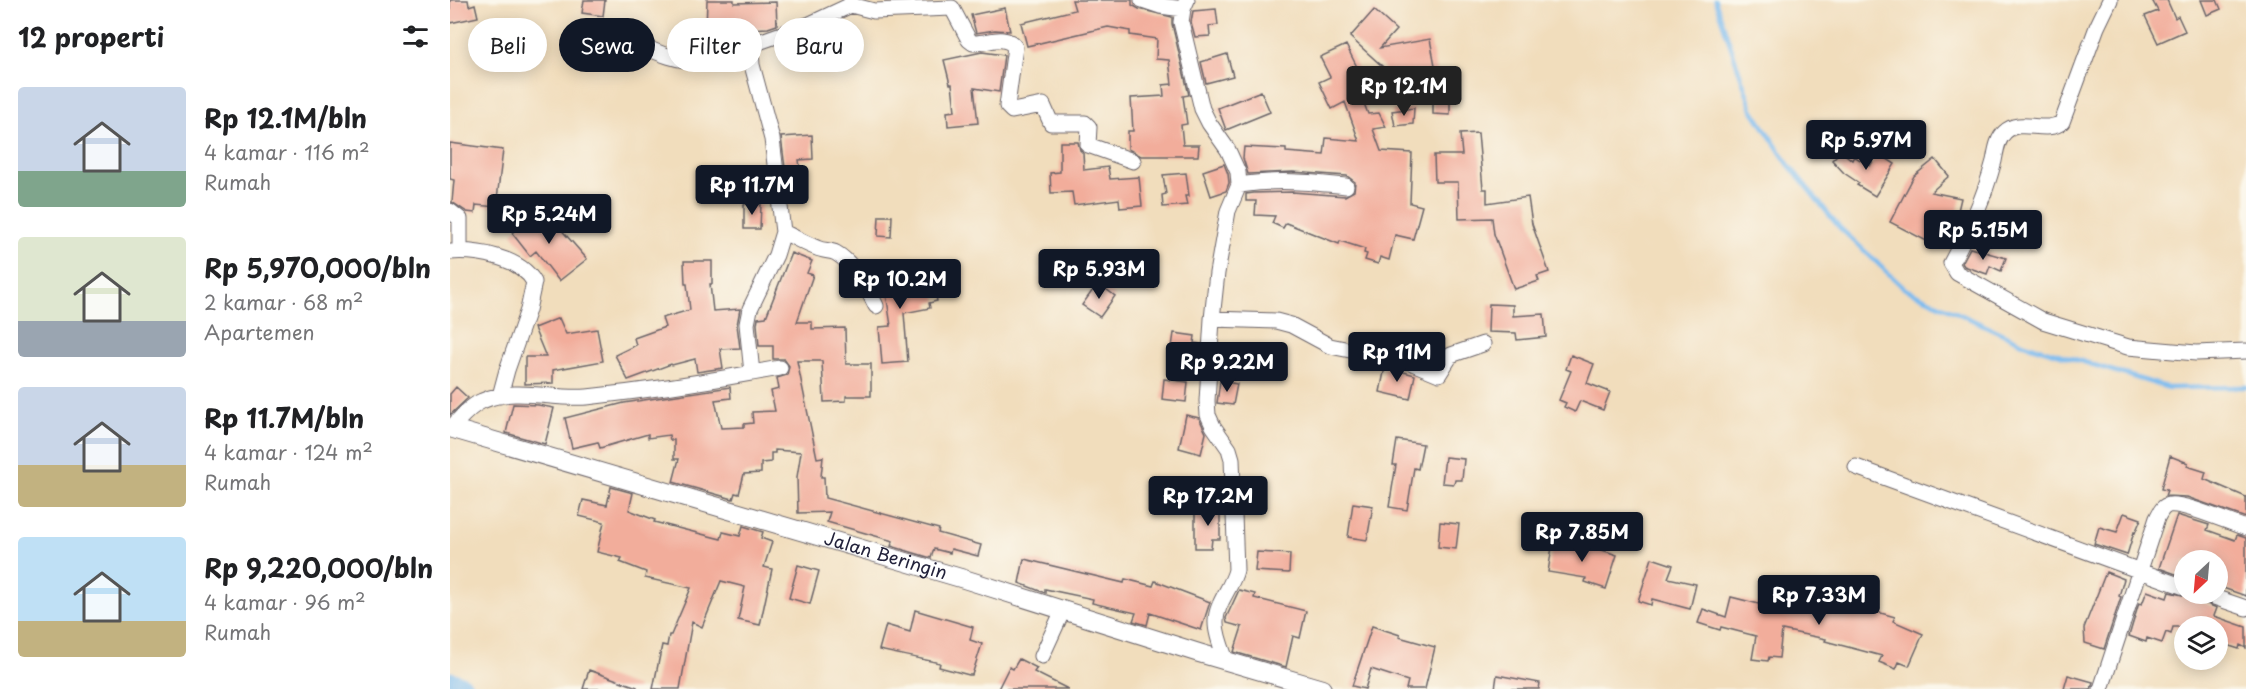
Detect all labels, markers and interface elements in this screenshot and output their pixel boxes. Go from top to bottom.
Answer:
text: 12 properti [18,17,164,56]
chip: Beli [468,18,547,72]
chip: Sewa [559,18,655,72]
chip: Filter [667,18,762,72]
chip: Baru [774,18,864,72]
icon: filters [399,20,432,53]
pin: Rp 12.1M [1342,66,1466,117]
text: Rp 12.1M [1360,70,1448,100]
text: Rp 12.1M/bln [204,98,367,137]
icon: home [66,111,138,183]
pin: Rp 5.97M [1804,120,1928,171]
text: Rp 5.97M [1820,124,1912,154]
text: 4 kamar · 116 m² [204,137,370,167]
pin: Rp 11.7M [690,165,814,216]
text: Rumah [204,167,271,197]
text: Rp 11.7M [710,169,794,199]
pin: Rp 5.24M [487,194,611,245]
text: Rp 5.24M [501,198,597,228]
pin: Rp 5.15M [1921,210,2045,261]
text: Rp 5.15M [1938,214,2028,244]
text: Rp 5,970,000/bln [204,248,431,287]
pin: Rp 5.93M [1037,249,1161,300]
text: Rp 5.93M [1053,253,1145,283]
pin: Rp 10.2M [838,259,962,310]
icon: home [66,261,138,333]
text: Rp 10.2M [853,263,947,293]
text: 2 kamar · 68 m² [204,287,363,317]
text: Apartemen [204,317,315,347]
pin: Rp 11M [1348,332,1446,383]
text: Rp 11M [1362,336,1432,366]
pin: Rp 9.22M [1165,342,1289,393]
text: Rp 9.22M [1180,346,1274,376]
text: Rp 11.7M/bln [204,398,364,437]
icon: home [66,411,138,483]
text: 4 kamar · 124 m² [204,437,373,467]
text: Rumah [204,467,271,497]
pin: Rp 17.2M [1146,476,1270,527]
text: Rp 17.2M [1163,480,1253,510]
pin: Rp 7.85M [1520,512,1644,563]
text: Rp 7.85M [1535,516,1629,546]
street label: Jalan Beringin [821,524,951,585]
text: Rp 9,220,000/bln [204,548,433,587]
north arrow [2174,550,2228,604]
map controls [2174,550,2228,670]
icon: home [66,561,138,633]
pin: Rp 7.33M [1757,575,1881,626]
text: Rp 7.33M [1772,579,1866,609]
text: 4 kamar · 96 m² [204,587,366,617]
button: layers [2174,616,2228,670]
text: Rumah [204,617,271,647]

